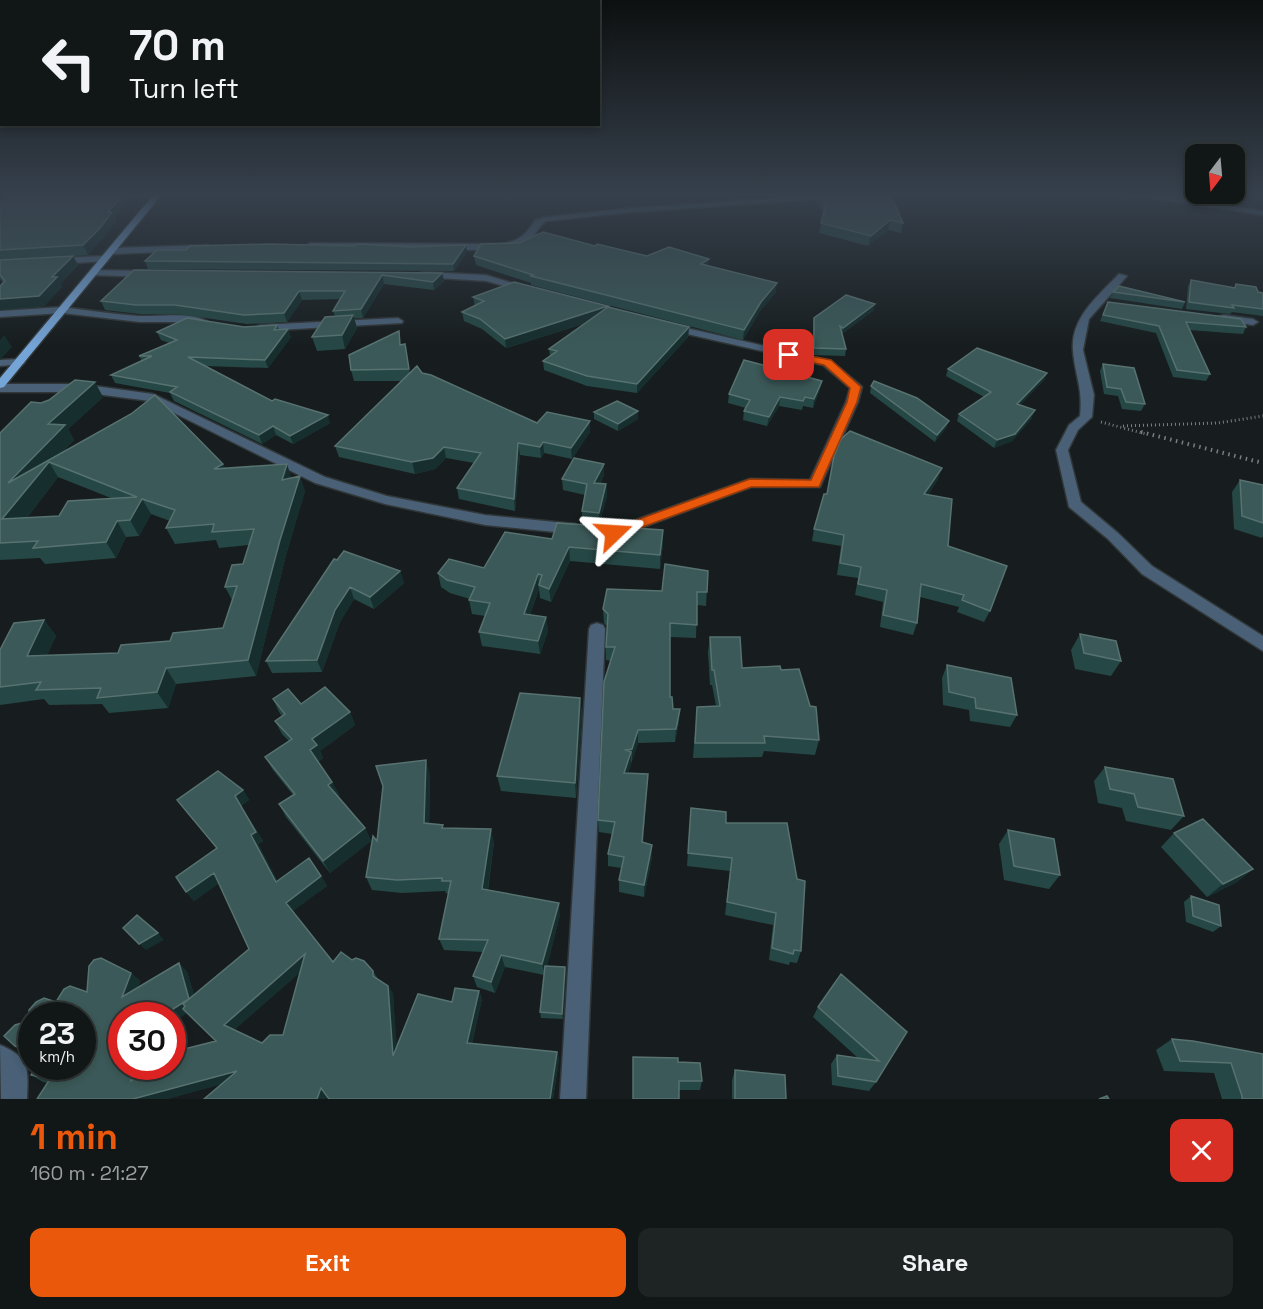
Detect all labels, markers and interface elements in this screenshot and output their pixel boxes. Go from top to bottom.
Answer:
text: 70 m [129,19,226,72]
icon: left [30,24,108,102]
text: Turn left [129,71,239,106]
north arrow [1185,144,1245,204]
map controls [1185,144,1245,204]
pin [763,329,814,380]
icon: arrive [772,338,805,371]
position arrow [582,501,646,565]
speed limit sign: 30 [108,1002,186,1080]
text: 23 [39,1014,75,1053]
text: km/h [39,1047,75,1066]
text: 1 min [30,1114,118,1160]
button: close [1170,1119,1233,1182]
text: 160 m · 21:27 [30,1160,148,1186]
button: Exit [30,1228,626,1297]
button: Share [638,1228,1233,1297]

